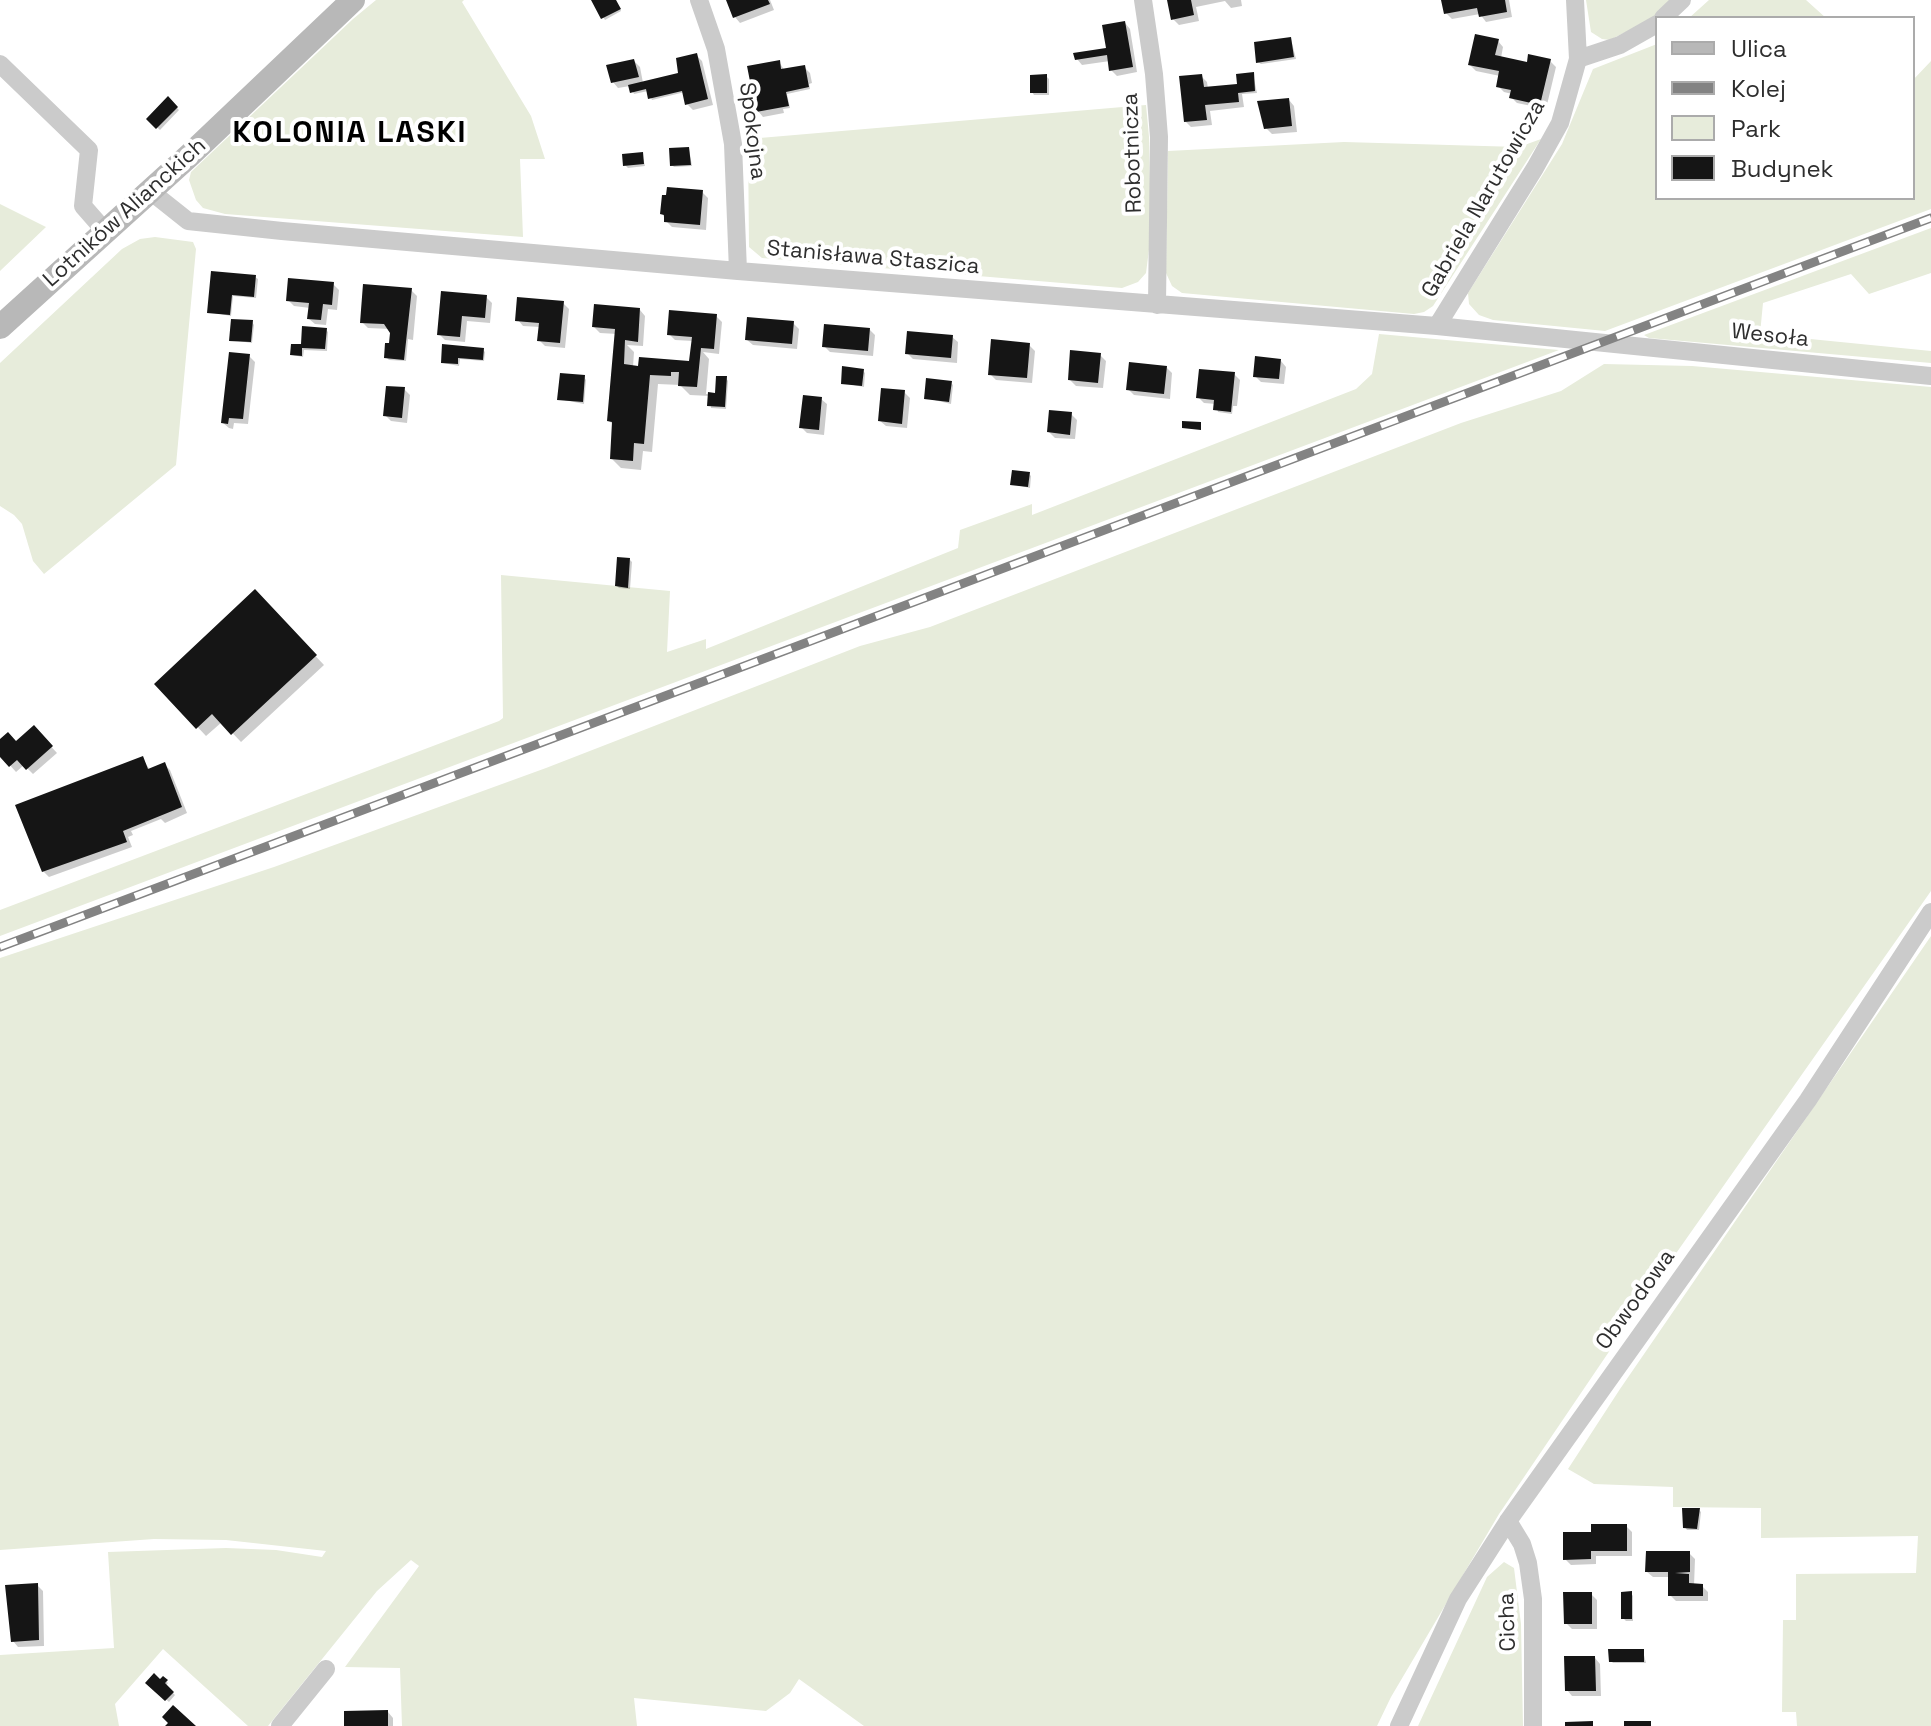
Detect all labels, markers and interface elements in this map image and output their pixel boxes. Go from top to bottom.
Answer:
legend [1655,16,1915,200]
text: Ulica [1731,33,1787,64]
text: Kolej [1731,73,1786,104]
street label: Spokojna [733,81,771,181]
street label: Robotnicza [1118,92,1148,214]
street label: Gabriela Narutowicza [1417,96,1551,302]
text: Park [1731,113,1781,144]
district label: KOLONIA LASKI [233,116,467,152]
street label: Lotników Alianckich [38,133,212,293]
text: Budynek [1731,153,1834,184]
street label: Stanisława Staszica [766,236,980,280]
street label: Wesoła [1730,319,1810,353]
street label: Obwodowa [1591,1245,1681,1355]
street label: Cicha [1494,1592,1522,1652]

